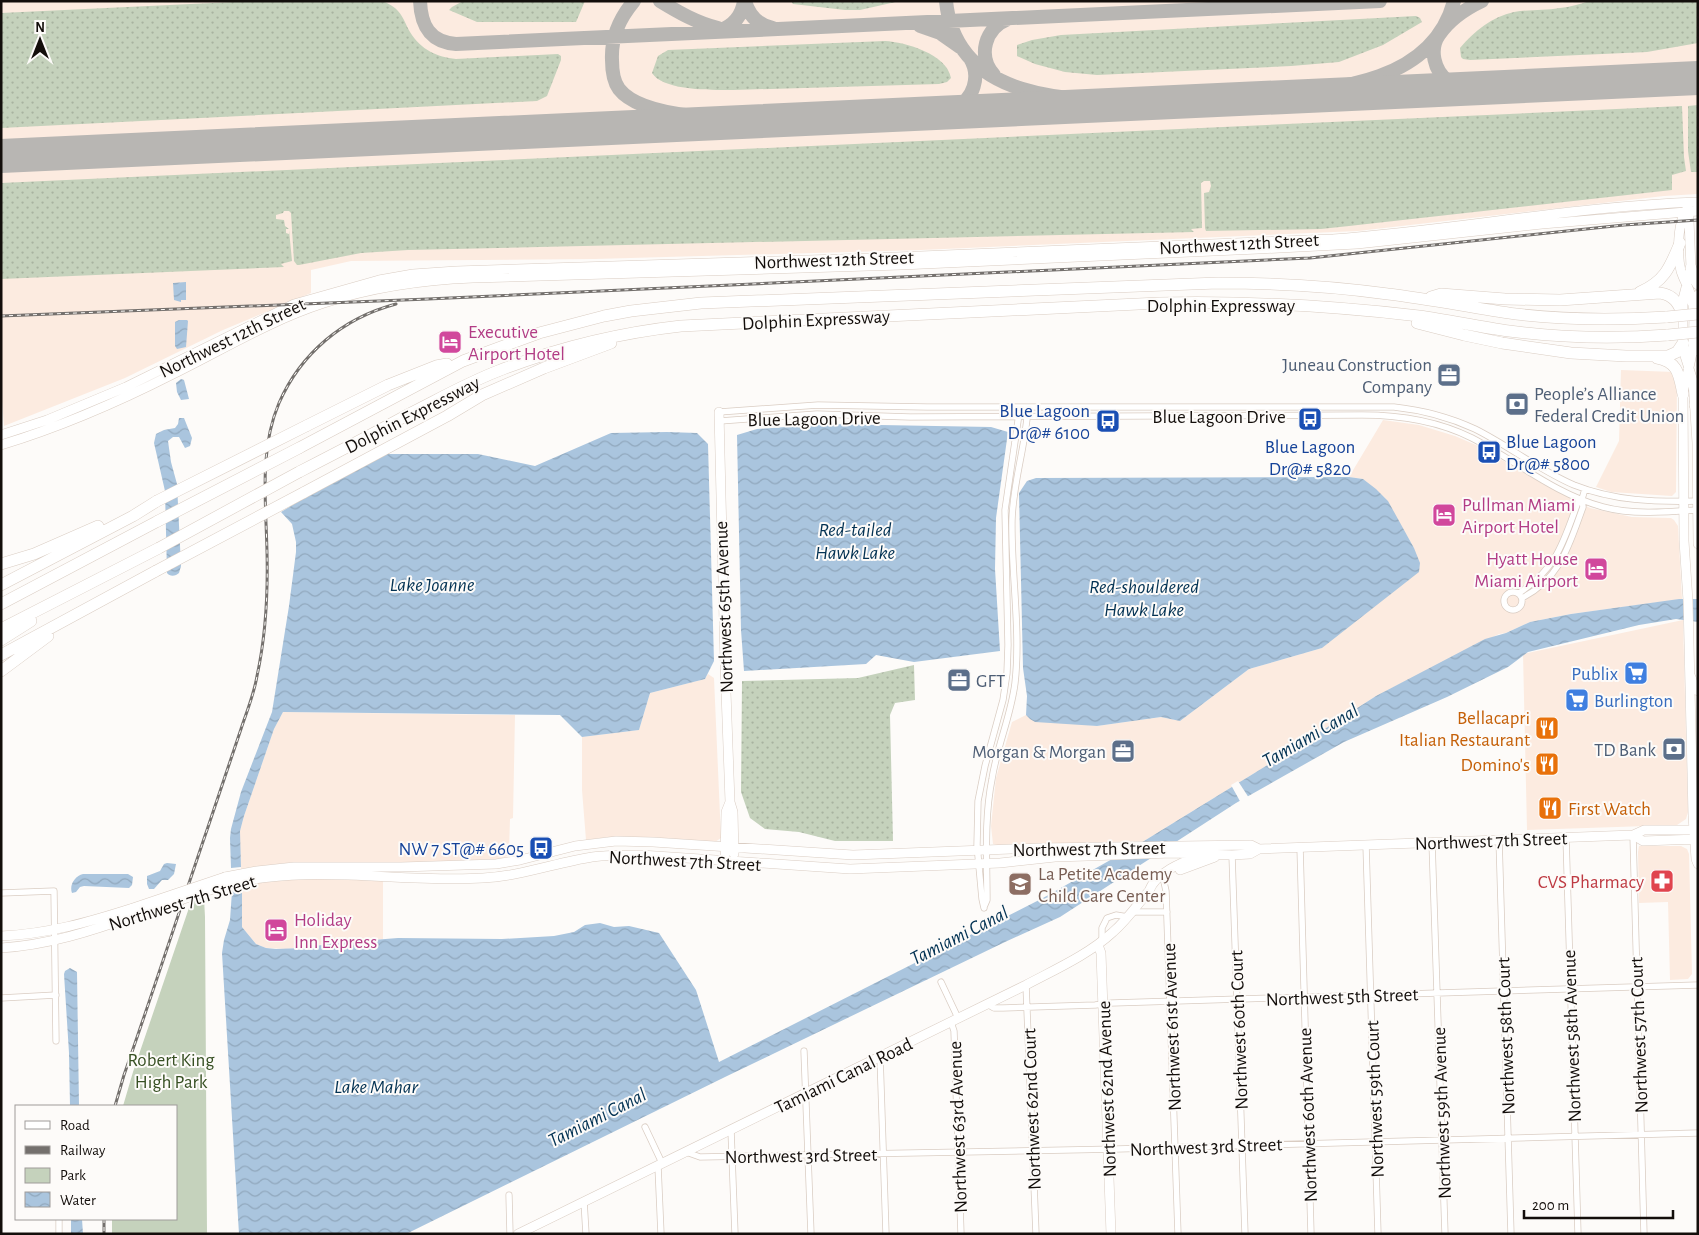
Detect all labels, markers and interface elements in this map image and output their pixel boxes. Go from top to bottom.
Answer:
north arrow [15,15,65,65]
text: N [35,21,45,35]
street label: Northwest 12th Street [1159,231,1319,258]
street label: Northwest 12th Street [754,248,914,273]
street label: Northwest 12th Street [157,295,309,382]
street label: Dolphin Expressway [1147,297,1295,316]
street label: Dolphin Expressway [741,307,891,334]
place label: Executive Airport Hotel [468,323,565,364]
hotel icon: Executive Airport Hotel [437,329,463,355]
place label: Juneau Construction Company [1282,356,1432,397]
office icon: Juneau Construction Company [1436,362,1462,388]
street label: Dolphin Expressway [342,373,483,457]
place label: People’s Alliance Federal Credit Union [1534,385,1684,426]
bank icon: People’s Alliance Federal Credit Union [1504,391,1530,417]
place label: Blue Lagoon Dr@# 6100 [999,402,1090,443]
bus stop icon: Blue Lagoon Dr@# 5820 [1297,406,1323,432]
bus stop icon: Blue Lagoon Dr@# 6100 [1095,408,1121,434]
street label: Blue Lagoon Drive [1152,408,1286,427]
street label: Blue Lagoon Drive [747,409,881,430]
place label: Blue Lagoon Dr@# 5800 [1506,433,1597,474]
place label: Blue Lagoon Dr@# 5820 [1265,438,1355,479]
bus stop icon: Blue Lagoon Dr@# 5800 [1476,439,1502,465]
place label: Pullman Miami Airport Hotel [1462,496,1575,537]
hotel icon: Pullman Miami Airport Hotel [1431,502,1457,528]
water label: Red-tailed Hawk Lake [815,520,895,563]
street label: Northwest 65th Avenue [712,521,737,693]
place label: Hyatt House Miami Airport [1474,550,1578,591]
hotel icon: Hyatt House Miami Airport [1583,556,1609,582]
water label: Lake Joanne [390,575,475,595]
water label: Red-shouldered Hawk Lake [1089,577,1199,620]
supermarket icon: Publix [1623,660,1649,686]
place label: Publix [1571,665,1618,684]
office icon: GFT [946,667,972,693]
place label: GFT [976,672,1005,691]
supermarket icon: Burlington [1564,687,1590,713]
place label: Burlington [1594,692,1673,711]
water label: Tamiami Canal [1259,700,1362,771]
place label: Bellacapri Italian Restaurant [1399,709,1530,750]
restaurant icon: Bellacapri Italian Restaurant [1534,715,1560,741]
bank icon: TD Bank [1661,736,1687,762]
office icon: Morgan & Morgan [1110,738,1136,764]
place label: TD Bank [1594,741,1656,760]
place label: Morgan & Morgan [972,743,1106,762]
restaurant icon: Domino's [1534,751,1560,777]
place label: Domino's [1461,756,1530,775]
restaurant icon: First Watch [1537,795,1563,821]
place label: First Watch [1568,800,1651,819]
street label: Northwest 7th Street [1414,829,1568,854]
bus stop icon: NW 7 ST@# 6605 [528,835,554,861]
street label: Northwest 7th Street [1013,839,1166,860]
place label: NW 7 ST@# 6605 [399,840,524,859]
street label: Northwest 7th Street [608,848,762,875]
place label: La Petite Academy Child Care Center [1038,865,1172,906]
pharmacy icon: CVS Pharmacy [1649,868,1675,894]
school or university icon: La Petite Academy Child Care Center [1007,871,1033,897]
street label: Northwest 7th Street [107,872,258,935]
place label: CVS Pharmacy [1538,873,1644,892]
water label: Tamiami Canal [907,903,1012,969]
place label: Holiday Inn Express [294,911,377,952]
hotel icon: Holiday Inn Express [263,917,289,943]
street label: Northwest 61st Avenue [1160,943,1185,1111]
street label: Northwest 58th Avenue [1560,949,1585,1122]
street label: Northwest 60th Court [1227,950,1252,1110]
street label: Northwest 57th Court [1627,956,1652,1113]
street label: Northwest 58th Court [1494,957,1519,1115]
street label: Northwest 5th Street [1265,985,1419,1010]
street label: Northwest 62nd Avenue [1095,1000,1120,1178]
street label: Northwest 59th Court [1363,1020,1388,1178]
street label: Northwest 60th Avenue [1296,1027,1321,1202]
street label: Northwest 59th Avenue [1430,1027,1455,1199]
street label: Northwest 62nd Court [1020,1028,1045,1190]
street label: Tamiami Canal Road [772,1035,916,1118]
street label: Northwest 63rd Avenue [946,1041,971,1213]
park label: Robert King High Park [127,1051,215,1092]
water label: Lake Mahar [334,1077,419,1097]
water label: Tamiami Canal [545,1085,650,1151]
legend [15,1105,178,1220]
text: Road [60,1118,90,1133]
street label: Northwest 3rd Street [1129,1135,1283,1160]
text: Railway [60,1143,106,1158]
street label: Northwest 3rd Street [725,1146,878,1167]
text: Park [60,1168,86,1183]
scale bar [1524,1188,1673,1220]
text: Water [60,1193,96,1208]
text: 200 m [1532,1198,1569,1213]

